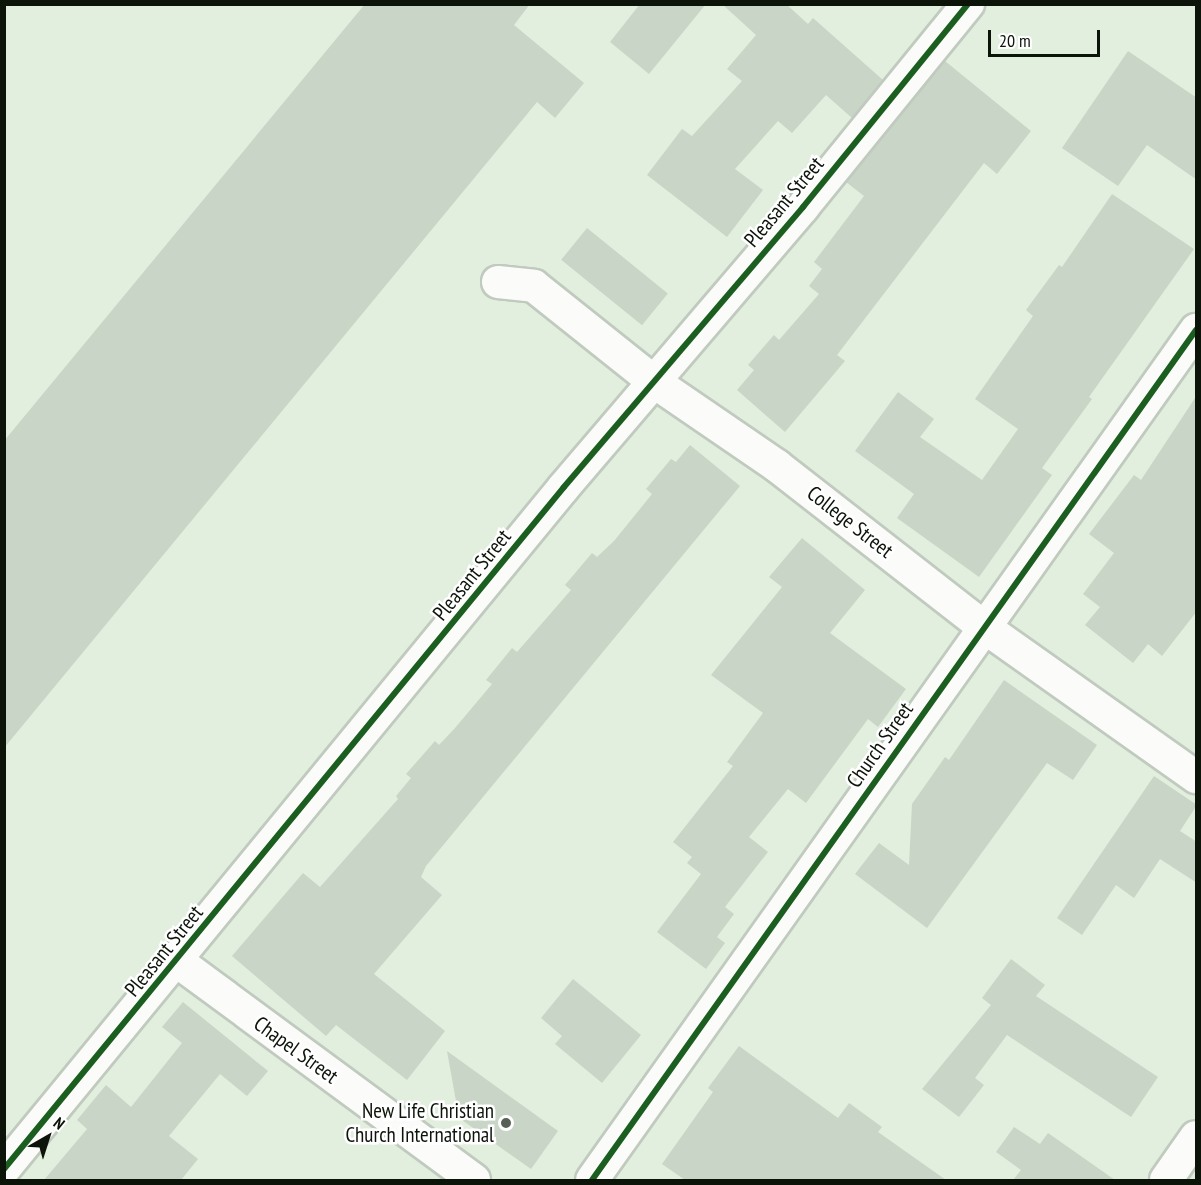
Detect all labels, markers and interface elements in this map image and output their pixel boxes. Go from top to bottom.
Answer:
scale bar [991,18,1104,56]
text: 20 m [999,29,1031,52]
street label: Pleasant Street [739,152,829,252]
street label: College Street [802,481,898,563]
street label: Pleasant Street [428,524,516,626]
street label: Church Street [841,697,919,793]
street label: Pleasant Street [120,900,208,1002]
street label: Chapel Street [249,1011,343,1089]
place label: New Life Christian Church International [345,1098,494,1148]
north arrow [18,1107,78,1167]
text: N [50,1113,69,1133]
marker: New Life Christian Church International [499,1116,513,1130]

